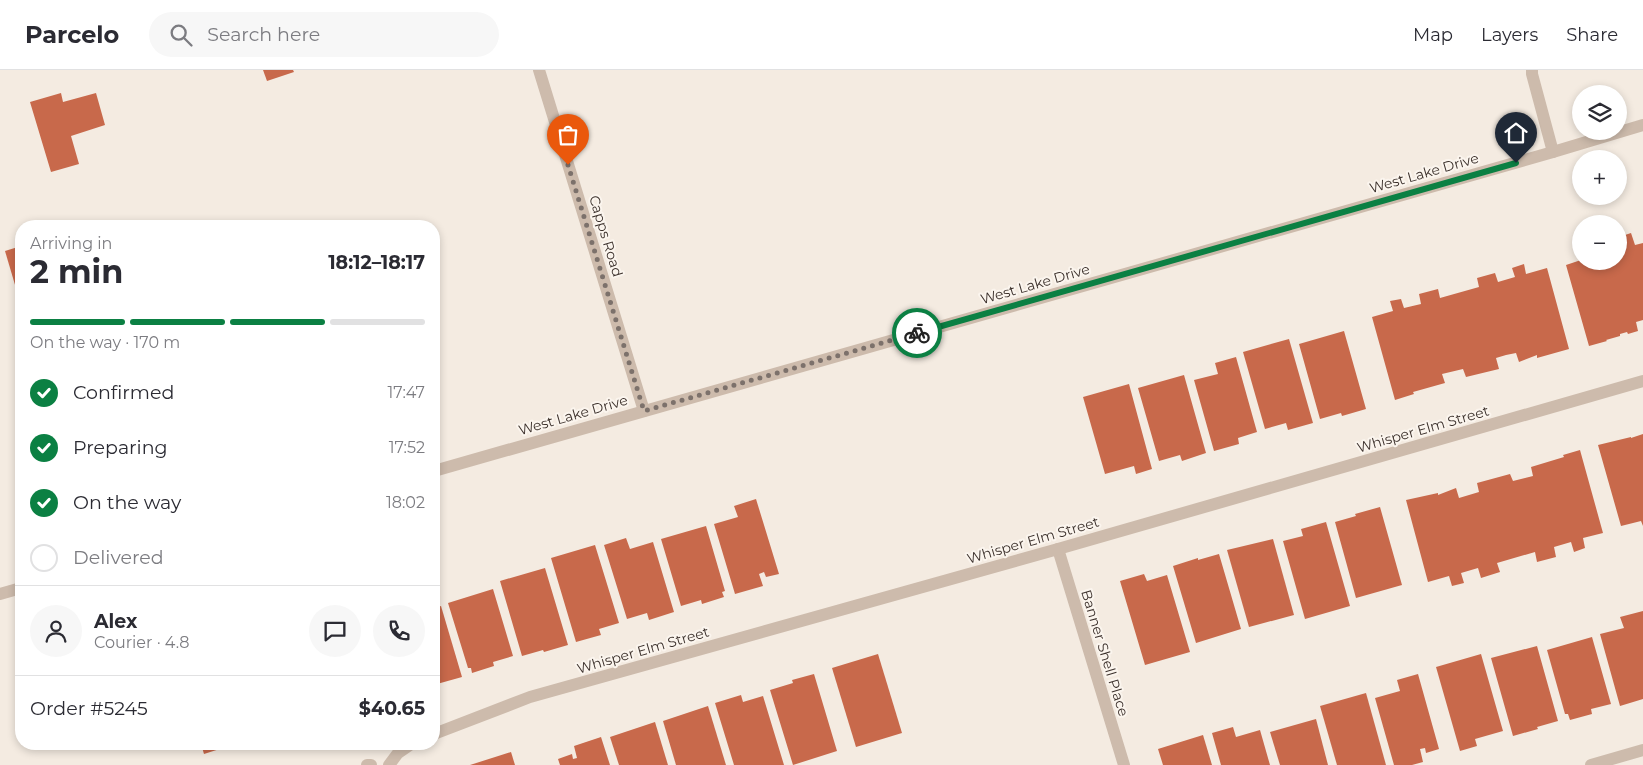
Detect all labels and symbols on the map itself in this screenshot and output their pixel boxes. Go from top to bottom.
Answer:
pin [1495,112,1537,163]
pin [547,114,589,165]
street label: West Lake Drive [1367,149,1481,197]
street label: Capps Road [585,193,627,279]
street label: West Lake Drive [978,260,1092,308]
courier [892,308,942,358]
street label: West Lake Drive [516,391,630,439]
street label: Whisper Elm Street [1355,401,1491,456]
street label: Whisper Elm Street [965,512,1101,567]
street label: Banner Shell Place [1077,587,1133,719]
street label: Whisper Elm Street [575,622,711,677]

